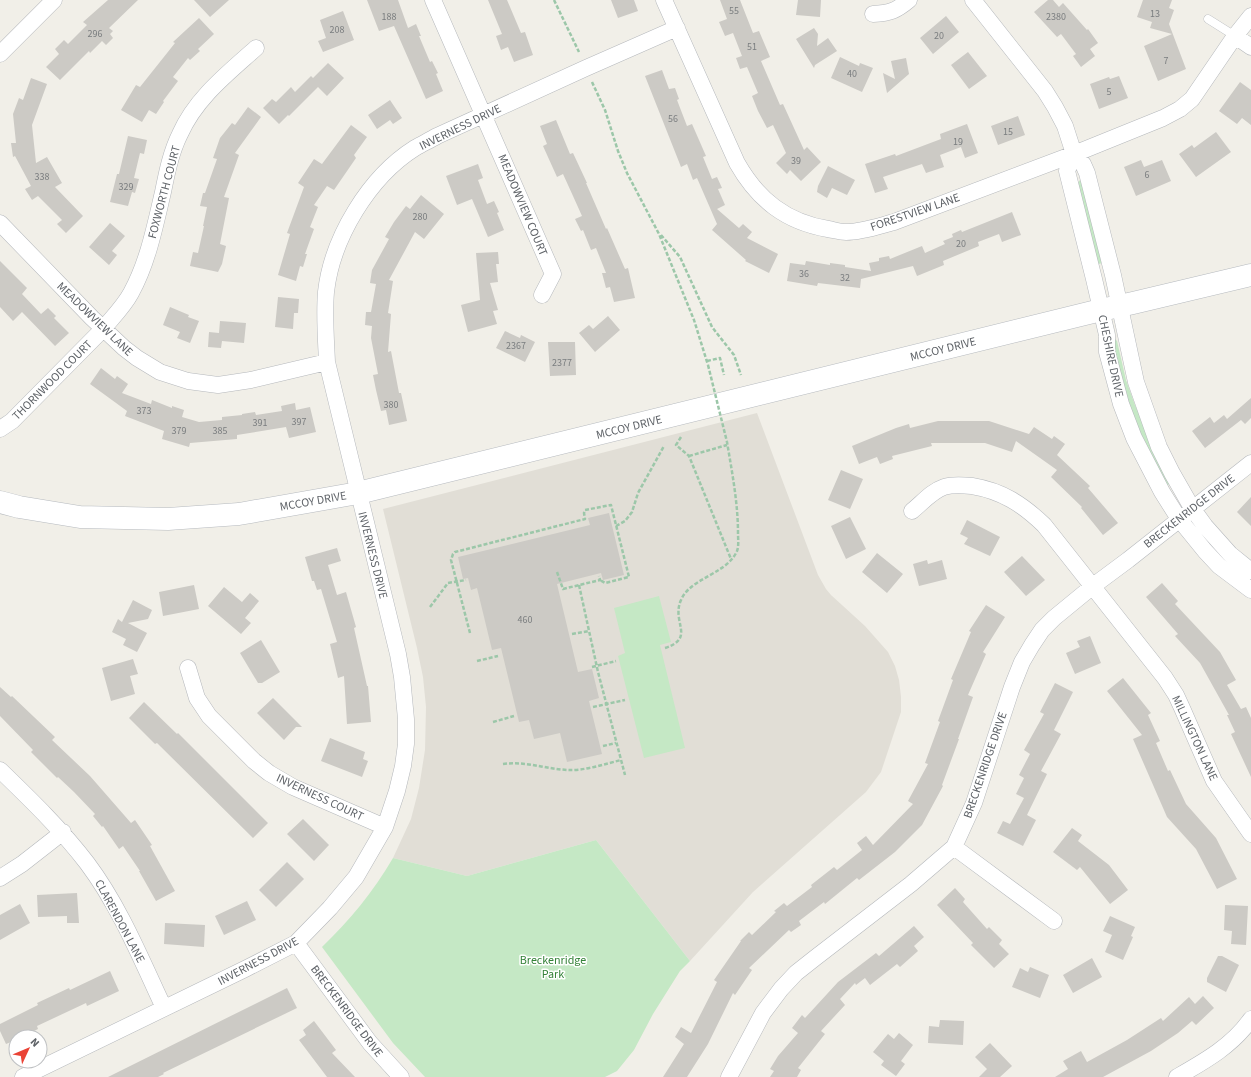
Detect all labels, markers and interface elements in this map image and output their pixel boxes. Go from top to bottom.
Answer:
house number: 55 [729,4,739,18]
house number: 13 [1150,7,1160,21]
house number: 188 [382,10,396,24]
house number: 2380 [1046,10,1066,24]
house number: 208 [330,23,344,37]
house number: 296 [88,27,102,41]
house number: 20 [934,29,944,43]
house number: 51 [747,40,757,54]
house number: 7 [1164,54,1169,68]
house number: 40 [847,67,857,81]
house number: 5 [1107,85,1112,99]
street label: INVERNESS DRIVE [416,100,504,155]
house number: 56 [668,112,678,126]
house number: 15 [1003,125,1013,139]
house number: 19 [953,135,963,149]
street label: FOXWORTH COURT [144,143,185,241]
street label: MEADOWVIEW COURT [493,152,552,259]
house number: 39 [791,154,801,168]
house number: 6 [1145,168,1150,182]
house number: 338 [35,170,49,184]
house number: 329 [119,180,133,194]
street label: FORESTVIEW LANE [868,189,962,236]
house number: 280 [413,210,427,224]
house number: 20 [956,237,966,251]
house number: 36 [799,267,809,281]
house number: 32 [840,271,850,285]
street label: MEADOWVIEW LANE [53,278,137,360]
street label: CHESHIRE DRIVE [1093,313,1128,399]
street label: MCCOY DRIVE [908,333,978,366]
street label: THORNWOOD COURT [8,336,97,424]
house number: 2367 [506,339,526,353]
house number: 2377 [552,356,572,370]
house number: 380 [384,398,398,412]
house number: 373 [137,404,151,418]
street label: MCCOY DRIVE [594,411,664,444]
house number: 397 [292,415,306,429]
house number: 391 [253,416,267,430]
house number: 379 [172,424,186,438]
house number: 385 [213,424,227,438]
street label: BRECKENRIDGE DRIVE [1140,470,1238,552]
street label: MCCOY DRIVE [278,487,348,516]
street label: INVERNESS DRIVE [353,510,392,600]
house number: 460 [518,613,532,627]
street label: MILLINGTON LANE [1167,693,1222,784]
street label: BRECKENRIDGE DRIVE [959,710,1012,821]
street label: INVERNESS COURT [273,770,367,825]
street label: CLARENDON LANE [90,877,149,966]
street label: INVERNESS DRIVE [215,933,302,990]
park label: Breckenridge Park [520,952,586,983]
street label: BRECKENRIDGE DRIVE [306,962,387,1061]
north arrow [8,1029,48,1069]
text: N [27,1035,43,1050]

